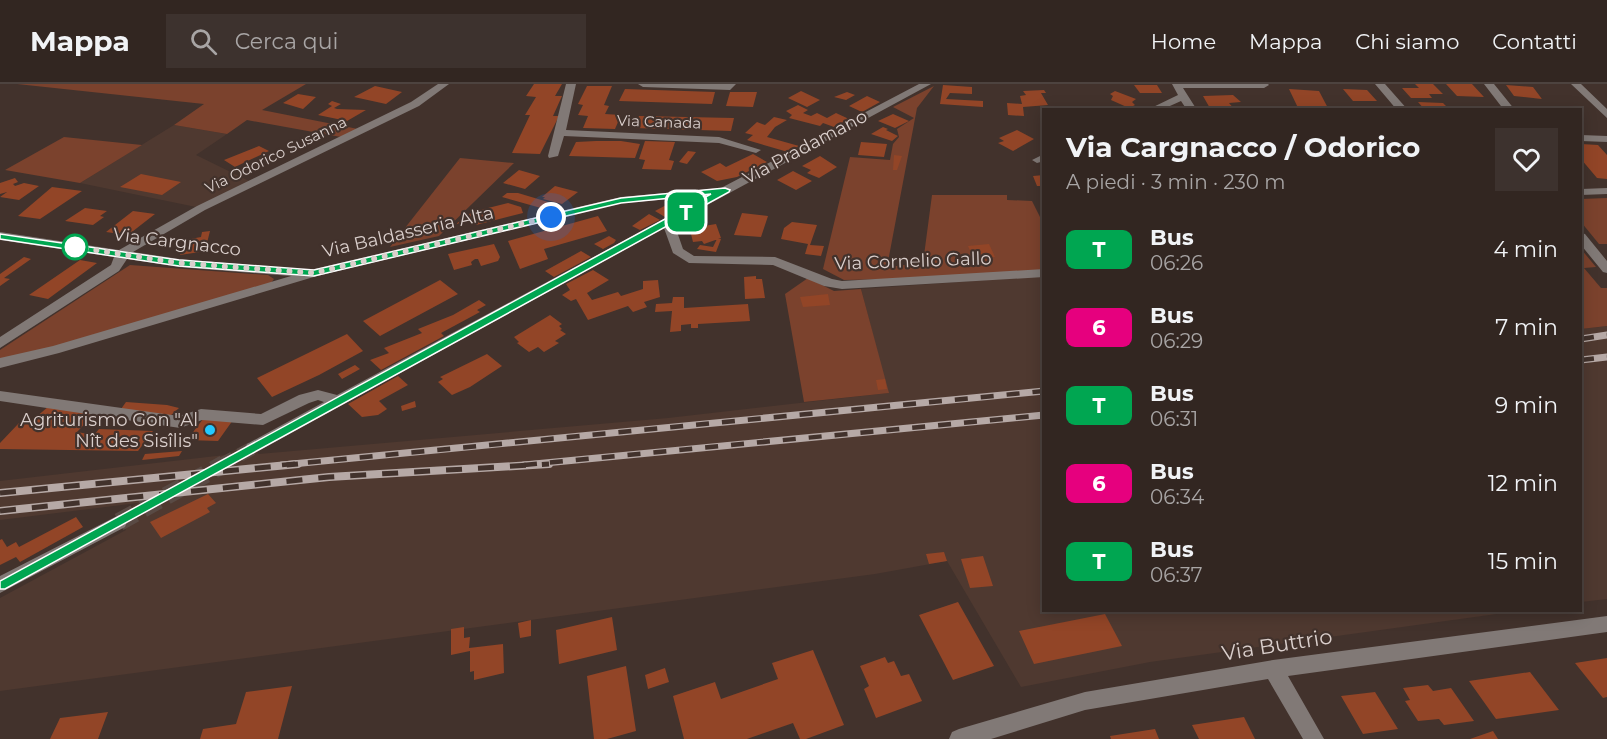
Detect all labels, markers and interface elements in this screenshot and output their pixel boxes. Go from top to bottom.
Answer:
search box [166,14,586,68]
text: Mappa [30,24,130,58]
icon: search [187,25,220,58]
text: Cerca qui [235,28,338,55]
text: Home [1151,29,1216,54]
text: Mappa [1249,29,1322,54]
text: Chi siamo [1355,29,1459,54]
text: Contatti [1492,29,1577,54]
street label: Via Pradamano [739,105,871,189]
street label: Via Canada [617,111,702,132]
street label: Via Odorico Susanna [202,112,350,197]
button: heart [1495,128,1558,191]
text: Via Cargnacco / Odorico [1066,130,1420,164]
text: A piedi · 3 min · 230 m [1066,170,1286,194]
line badge: T [666,192,706,232]
text: T [680,200,692,225]
street label: Via Baldasseria Alta [320,202,496,262]
your location [536,202,566,232]
street label: Via Cargnacco [112,223,242,261]
text: Bus [1150,224,1194,251]
unlabelled marker [62,234,88,260]
text: 4 min [1494,236,1558,263]
text: T [1093,237,1105,262]
street label: Via Cornelio Gallo [834,247,992,275]
text: 06:26 [1150,251,1203,275]
text: Bus [1150,302,1194,329]
text: 7 min [1495,314,1558,341]
text: 6 [1092,315,1106,340]
text: 06:29 [1150,329,1203,353]
text: Bus [1150,380,1194,407]
text: 9 min [1495,392,1558,419]
text: T [1093,393,1105,418]
text: 06:31 [1150,407,1198,431]
place label: Agriturismo Gon "Al Nît des Sisîlis" [20,409,198,452]
marker: Agriturismo Gon "Al Nît des Sisîlis" [203,423,217,437]
text: Bus [1150,458,1194,485]
text: 12 min [1488,470,1558,497]
text: 6 [1092,471,1106,496]
text: 06:34 [1150,485,1204,509]
text: Bus [1150,536,1194,563]
text: 15 min [1488,548,1558,575]
text: T [1093,549,1105,574]
text: 06:37 [1150,563,1202,587]
street label: Via Buttrio [1220,623,1334,666]

